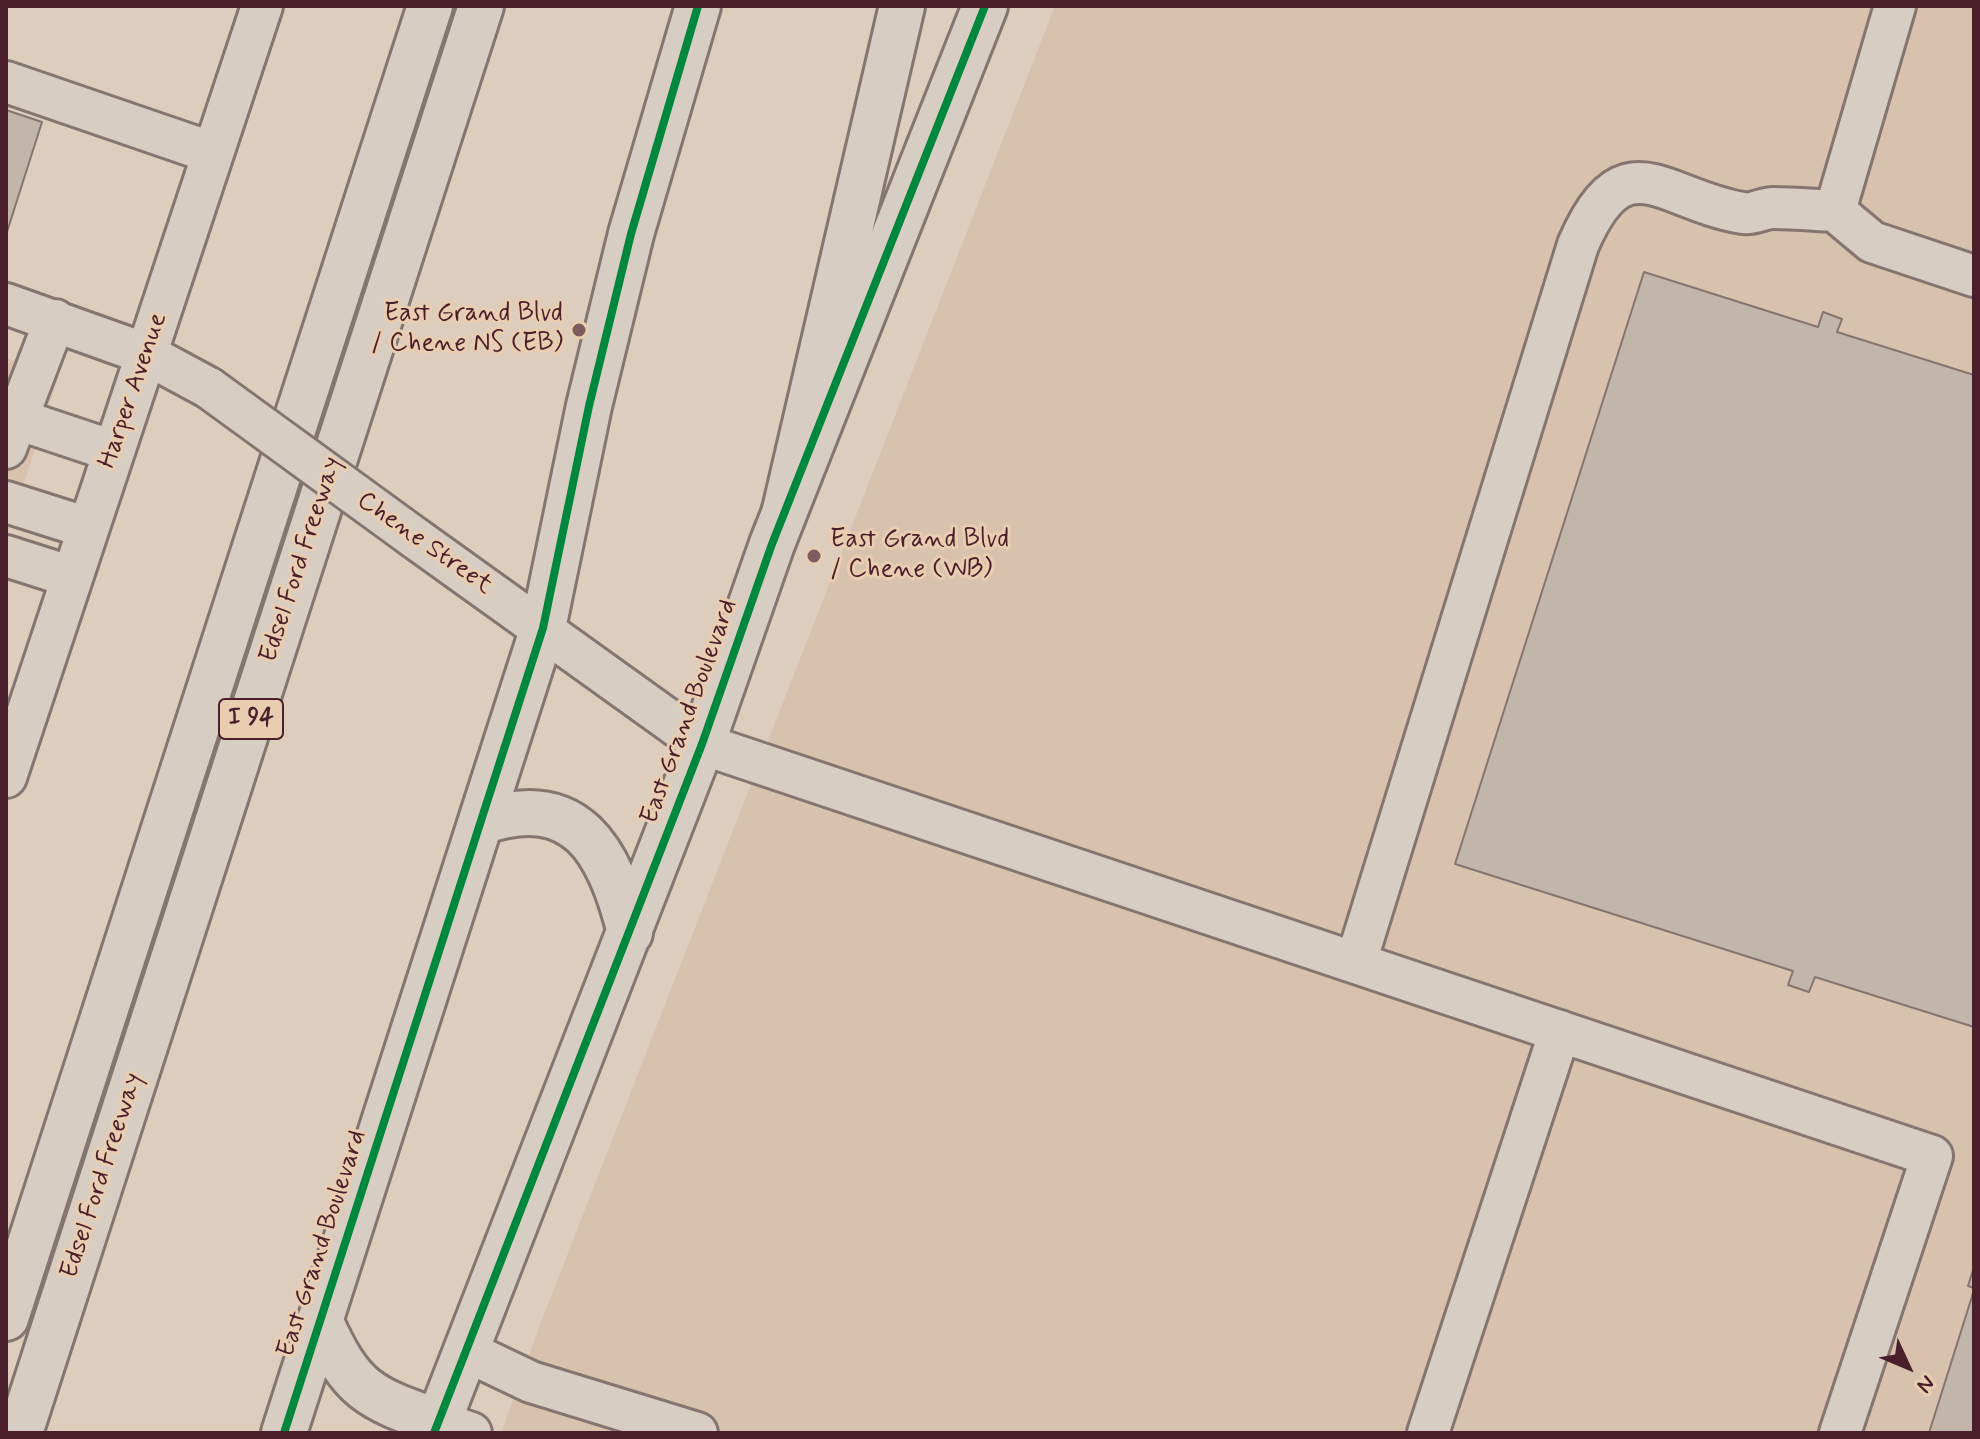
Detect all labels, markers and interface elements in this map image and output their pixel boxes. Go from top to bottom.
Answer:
place label: East Grand Blvd / Chene NS (EB) [371,299,563,360]
street label: Harper Avenue [93,309,175,473]
marker: East Grand Blvd / Chene NS (EB) [570,321,588,339]
street label: Edsel Ford Freeway [254,453,350,667]
street label: Chene Street [350,486,498,602]
place label: East Grand Blvd / Chene (WB) [830,525,1009,586]
marker: East Grand Blvd / Chene (WB) [805,547,823,565]
street label: East Grand Boulevard [635,595,745,829]
road number: I 94 [219,699,283,739]
street label: Edsel Ford Freeway [55,1069,151,1283]
street label: East Grand Boulevard [272,1127,374,1361]
north arrow [1868,1327,1948,1407]
text: N [1910,1369,1940,1399]

